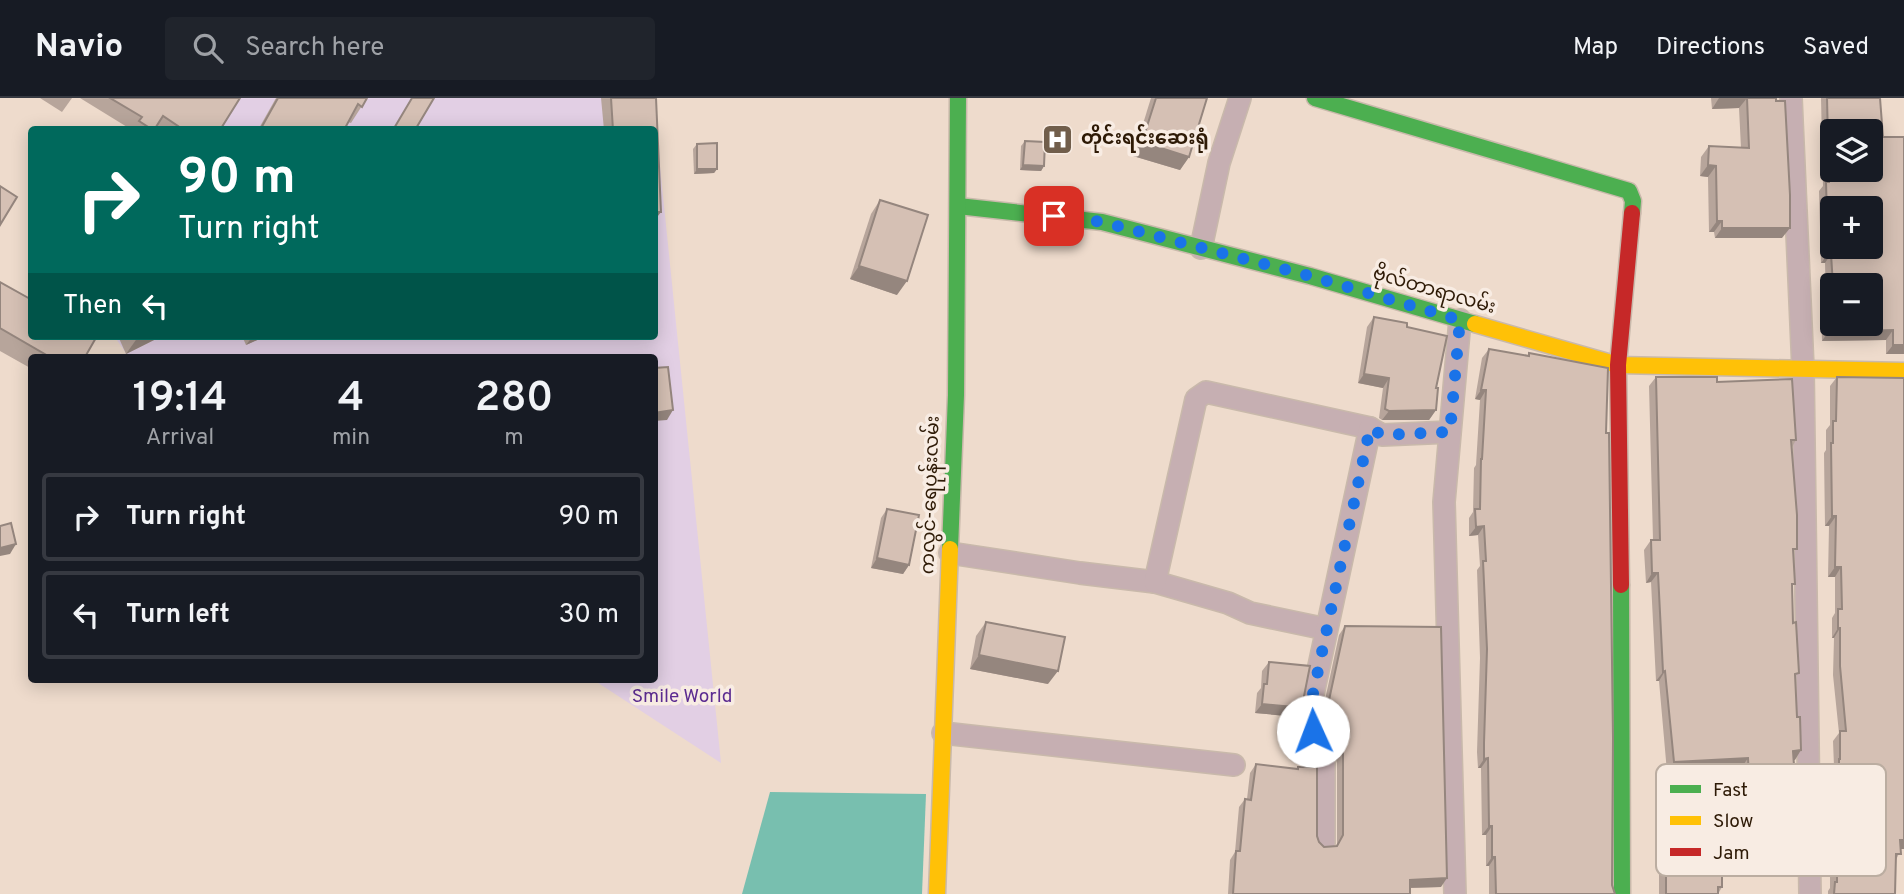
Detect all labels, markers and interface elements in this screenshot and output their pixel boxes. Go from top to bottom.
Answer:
search box [165,17,655,80]
text: Navio [35,27,123,69]
icon: search [189,29,227,67]
text: Search here [245,32,384,65]
text: Map [1573,33,1618,63]
text: Directions [1656,33,1765,63]
text: Saved [1803,33,1869,63]
map controls [1820,119,1883,336]
button: layers [1820,119,1883,182]
hospital icon: တိုင်းရင်းဆေးရုံ [1041,122,1075,156]
place label: တိုင်းရင်းဆေးရုံ [1081,124,1209,153]
text: 90 m [178,149,296,211]
icon: right [63,154,154,245]
pin [1024,186,1084,246]
button: + [1820,196,1883,259]
icon: arrive [1035,197,1073,235]
text: Turn right [178,210,320,250]
street label: ဗိုလ်တာရာလမ်း [1369,258,1499,323]
button: − [1820,273,1883,336]
icon: left [136,287,174,325]
text: Then [63,290,122,323]
text: 19:14 [133,373,227,426]
text: 4 [338,373,364,426]
text: 280 [475,373,553,426]
street label: ကလွင်-ရေပုန်းလမ်း [912,415,949,575]
text: Arrival [146,424,214,453]
text: min [332,424,370,453]
text: m [504,424,524,453]
icon: right [67,498,105,536]
text: Turn right [126,501,246,534]
text: 90 m [559,501,619,534]
icon: left [67,596,105,634]
text: Turn left [126,599,230,632]
text: 30 m [559,599,619,632]
park label: Smile World [632,685,732,709]
position arrow [1276,694,1350,768]
legend [1656,764,1886,876]
text: Fast [1713,779,1748,803]
text: Slow [1713,810,1753,834]
text: Jam [1713,842,1750,866]

